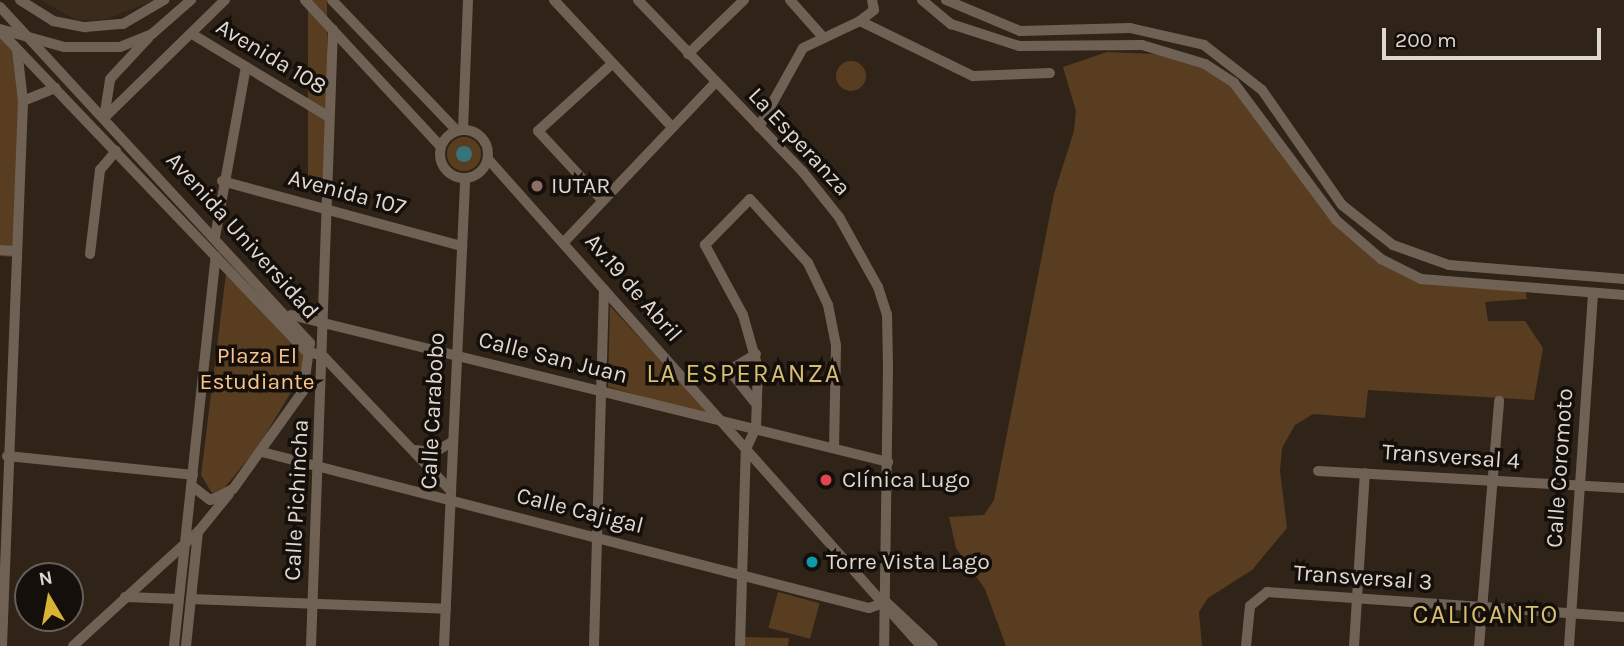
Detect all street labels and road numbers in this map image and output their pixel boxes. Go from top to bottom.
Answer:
street label: Avenida 108 [211,13,331,101]
street label: La Esperanza [742,82,856,202]
street label: Avenida Universidad [160,147,324,325]
street label: Avenida 107 [285,164,409,222]
street label: Av.19 de Abril [579,228,687,348]
street label: Calle San Juan [476,326,630,390]
street label: Calle Carabobo [415,332,451,490]
street label: Calle Coromoto [1541,387,1579,549]
street label: Calle Pichincha [279,419,315,581]
street label: Transversal 4 [1381,438,1521,476]
street label: Calle Cajigal [514,482,646,540]
street label: Transversal 3 [1293,559,1433,597]

